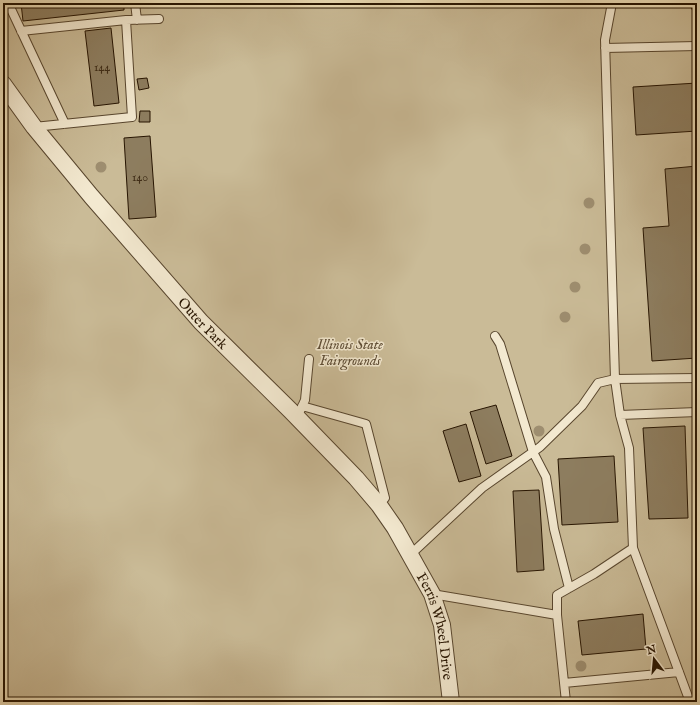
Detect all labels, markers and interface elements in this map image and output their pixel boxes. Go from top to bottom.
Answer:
house number: 144 [94,60,110,75]
house number: 140 [132,170,148,185]
street label: Outer Park [174,294,232,354]
park label: Illinois State Fairgrounds [316,336,383,371]
street label: Ferris Wheel Drive [412,570,456,681]
north arrow [634,639,674,679]
text: N [644,642,658,659]

